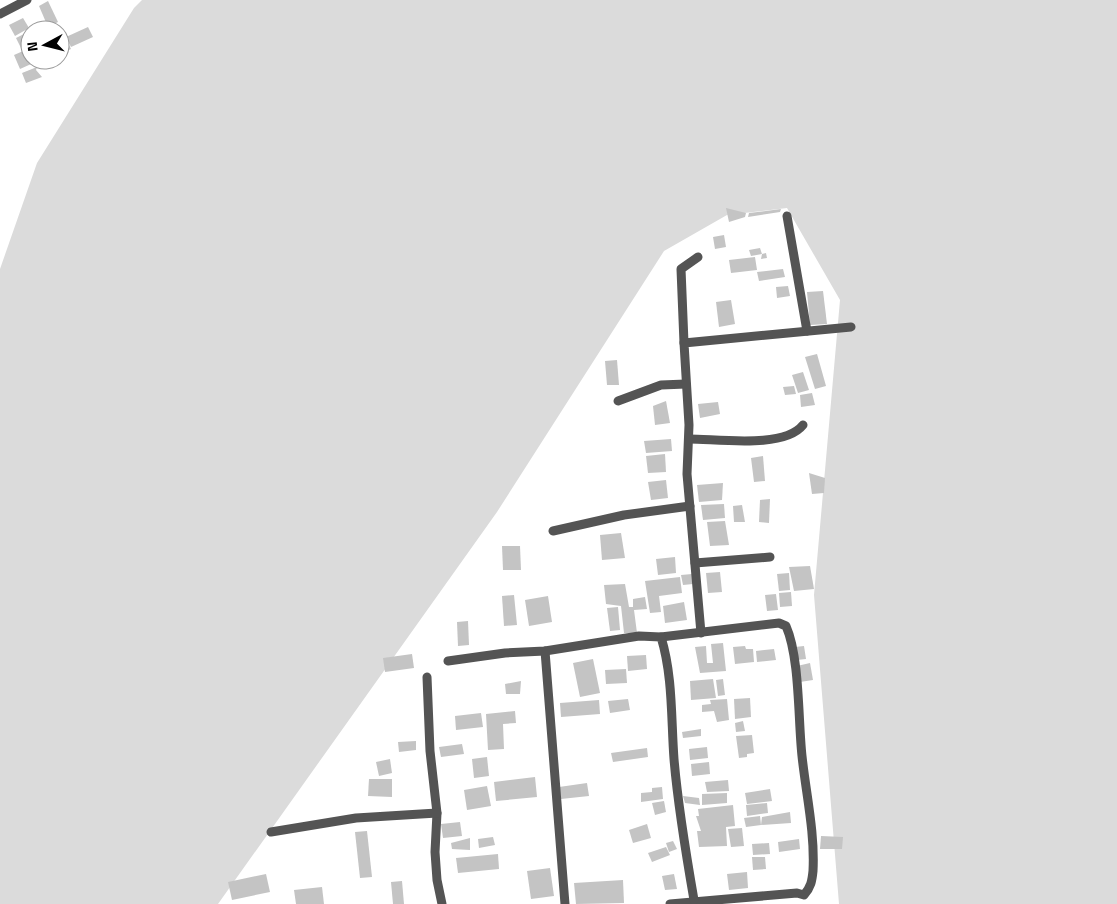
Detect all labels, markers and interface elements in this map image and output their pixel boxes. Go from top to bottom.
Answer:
north arrow [20,20,70,70]
text: N [21,41,43,53]

